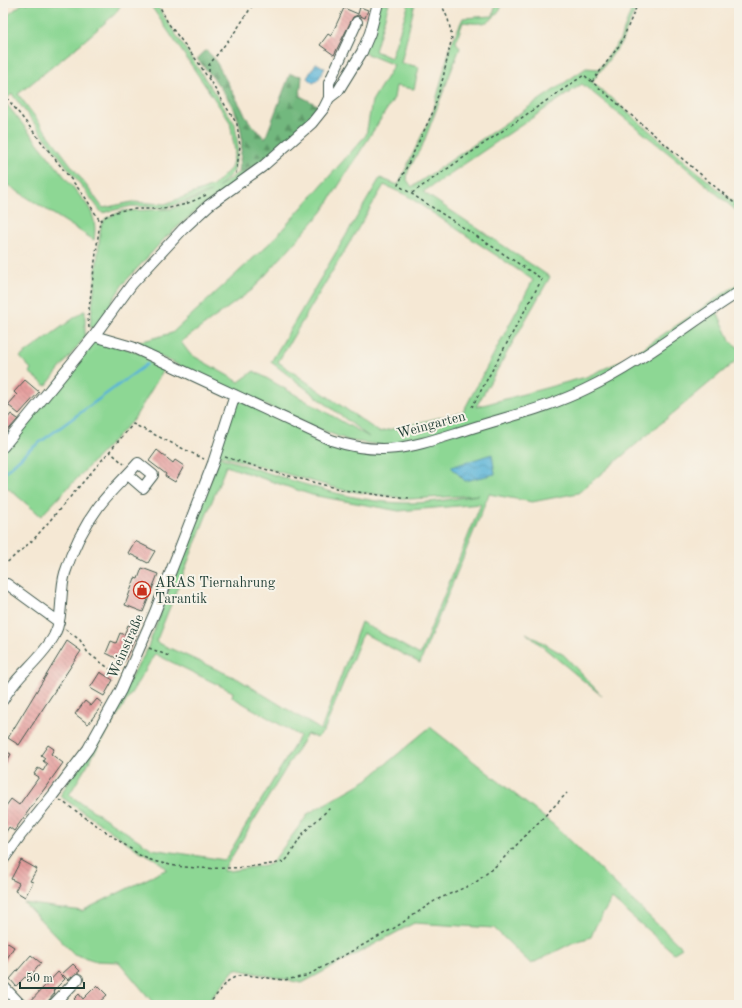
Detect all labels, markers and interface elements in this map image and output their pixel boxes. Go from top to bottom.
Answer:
street label: Weingarten [395,409,468,441]
place label: ARAS Tiernahrung Tarantik [155,576,276,606]
shop icon: ARAS Tiernahrung Tarantik [132,580,152,600]
street label: Weinstraße [106,612,146,681]
scale bar [20,964,84,990]
text: 50 m [26,972,53,985]

